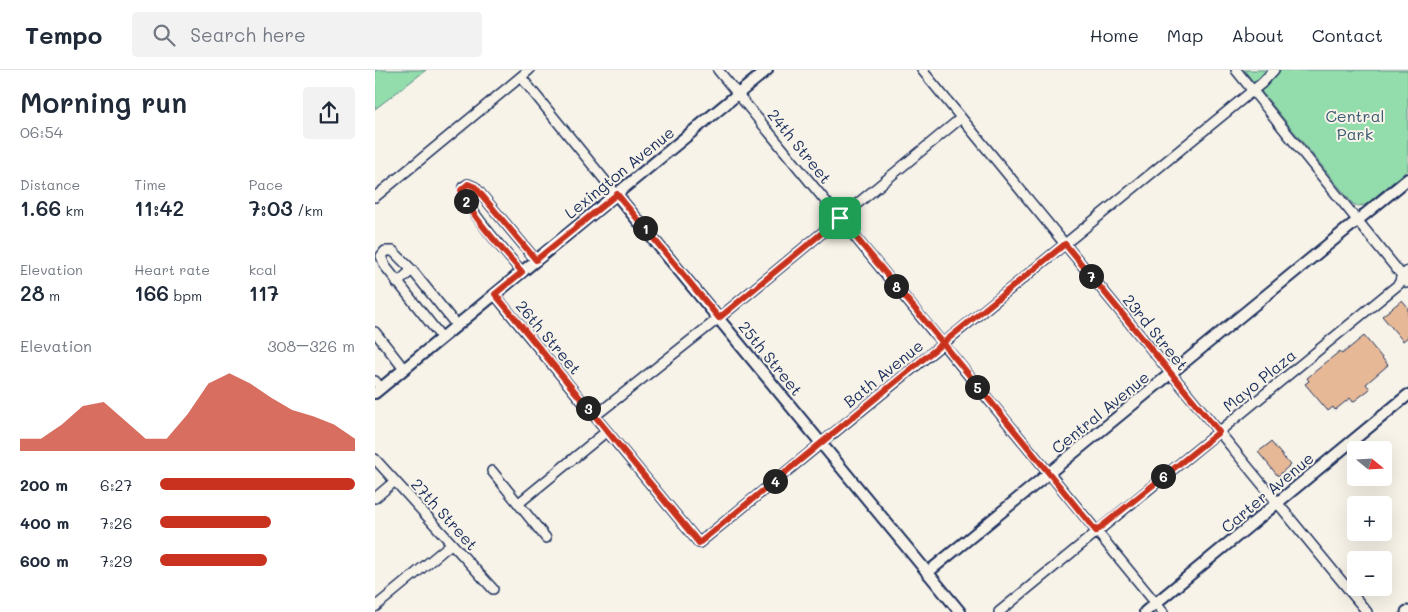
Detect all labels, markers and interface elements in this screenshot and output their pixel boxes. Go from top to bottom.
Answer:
search box [132,12,482,57]
text: Tempo [25,19,102,50]
icon: search [150,21,178,49]
text: Search here [190,22,306,47]
text: Home [1090,23,1139,47]
text: Map [1167,23,1203,47]
text: About [1231,23,1284,47]
text: Contact [1312,23,1383,47]
text: Morning run [20,84,187,120]
button: share [303,87,355,139]
street label: 24th Street [763,104,837,188]
park label: Central Park [1325,105,1385,144]
text: 06:54 [20,121,63,142]
street label: Lexington Avenue [560,121,678,223]
text: Distance [20,175,80,194]
text: Time [134,175,166,194]
text: Pace [249,175,283,194]
pin: 2 [453,188,479,214]
text: 2 [463,192,470,211]
text: 1.66 [20,194,61,221]
text: 11:42 [134,194,184,221]
text: 7:03 [249,194,293,221]
pin [819,197,861,239]
text: km [61,201,84,220]
text: /km [293,201,323,220]
icon: arrive [826,204,854,232]
pin: 1 [633,216,657,240]
text: 1 [642,219,649,238]
text: Elevation [20,260,83,279]
text: Heart rate [134,260,210,279]
text: kcal [249,260,277,279]
pin: 7 [1079,264,1103,288]
text: 7 [1088,267,1095,286]
pin: 8 [883,274,909,298]
text: 8 [892,277,901,296]
text: 28 [20,279,45,306]
text: 166 [134,279,169,306]
text: 117 [249,279,279,306]
text: m [45,286,60,305]
text: bpm [169,286,202,305]
street label: 23rd Street [1119,289,1193,375]
street label: 26th Street [512,296,586,378]
street label: 25th Street [734,316,808,400]
street label: Bath Avenue [839,334,927,412]
text: Elevation [20,335,92,356]
text: 308–326 m [267,335,355,356]
street label: Mayo Plaza [1218,344,1300,416]
street label: Central Avenue [1047,366,1153,458]
pin: 5 [965,374,989,400]
text: 5 [973,378,982,397]
pin: 3 [575,396,601,420]
text: 3 [584,399,593,418]
north arrow [1347,441,1393,486]
map controls [1347,441,1392,596]
street label: Carter Avenue [1216,447,1318,537]
pin: 6 [1151,464,1175,488]
text: 6 [1159,467,1168,486]
pin: 4 [763,468,787,494]
text: 4 [771,472,780,491]
text: 200 m [20,474,68,495]
text: 6:27 [100,474,132,495]
street label: 27th Street [407,474,483,554]
button: + [1347,496,1392,541]
text: 400 m [20,512,69,533]
text: 7:26 [100,512,132,533]
text: 600 m [20,550,69,571]
text: 7:29 [100,550,132,571]
button: − [1347,551,1392,596]

